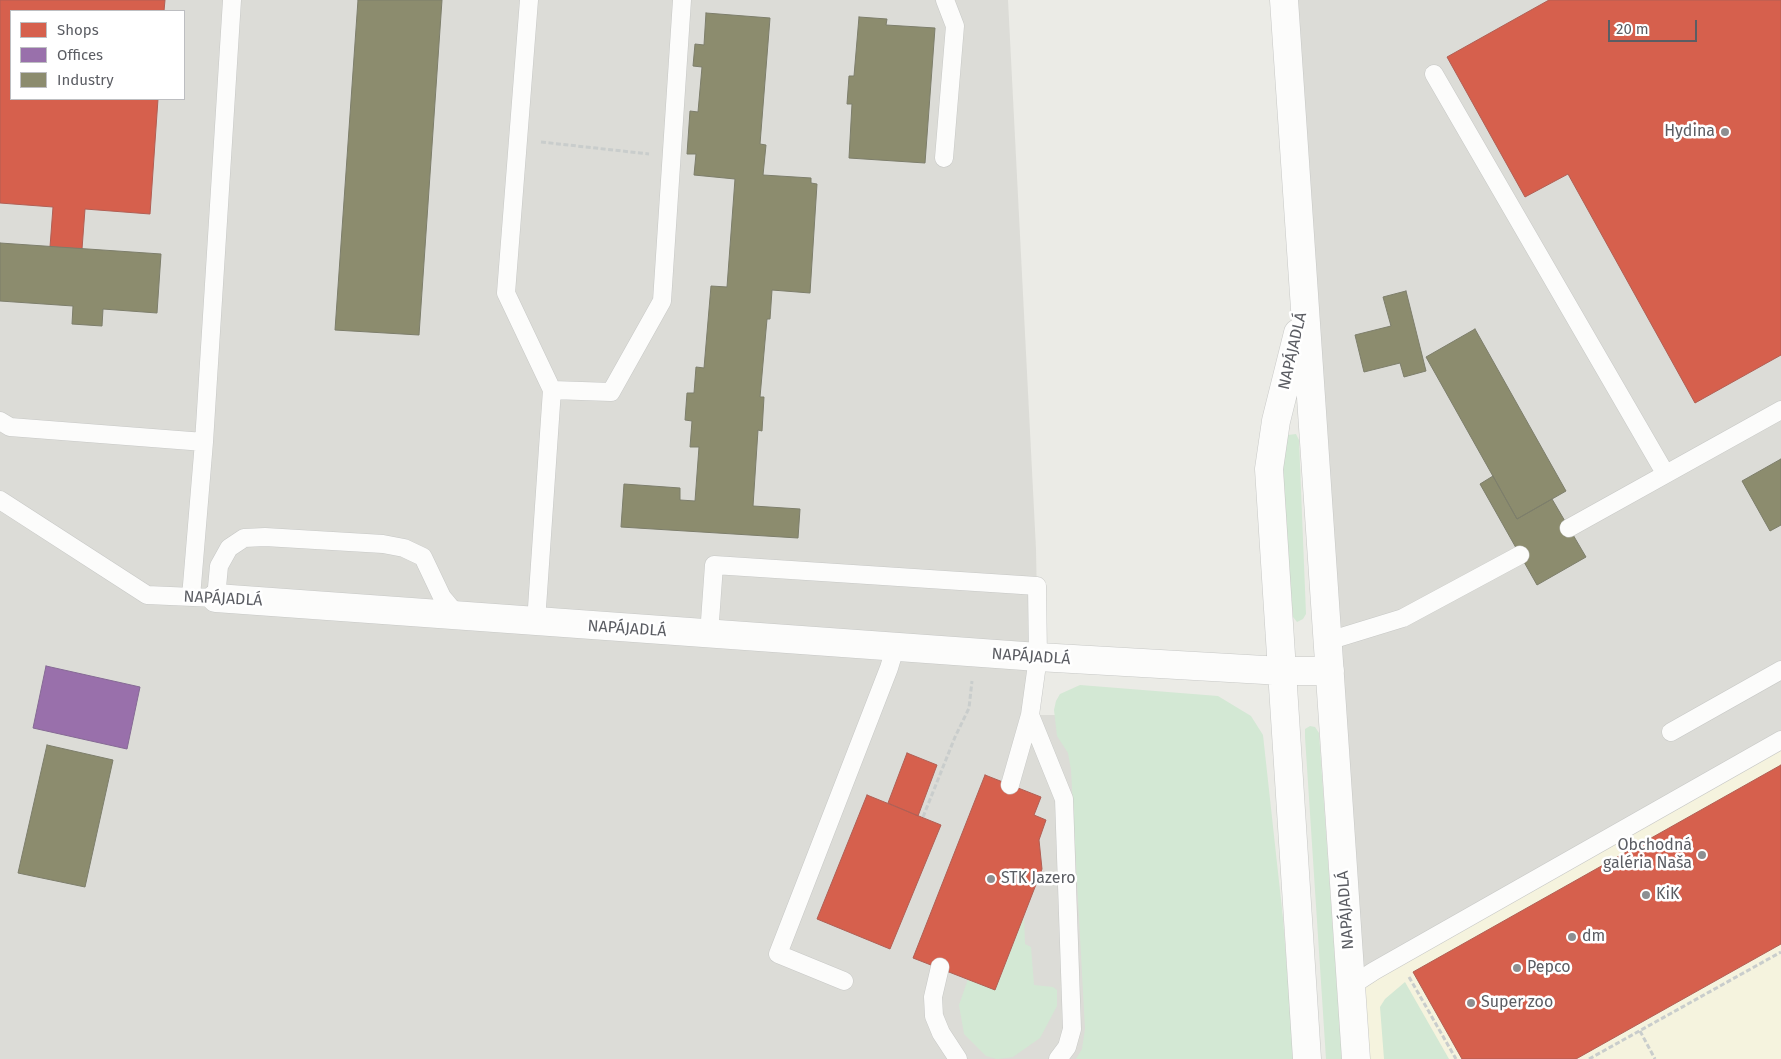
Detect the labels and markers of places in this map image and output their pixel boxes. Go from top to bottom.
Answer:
place label: Hydina [1664,122,1715,142]
marker: Hydina [1719,126,1731,138]
place label: Obchodná galéria Naša [1603,836,1692,874]
marker: Obchodná galéria Naša [1696,849,1708,861]
place label: STK Jazero [1001,869,1076,889]
marker: STK Jazero [985,873,997,885]
place label: KiK [1656,885,1679,905]
marker: KiK [1640,889,1652,901]
place label: dm [1582,927,1605,947]
marker: dm [1566,931,1578,943]
place label: Pepco [1527,958,1571,978]
marker: Pepco [1511,962,1523,974]
place label: Super zoo [1481,993,1553,1013]
marker: Super zoo [1465,997,1477,1009]

